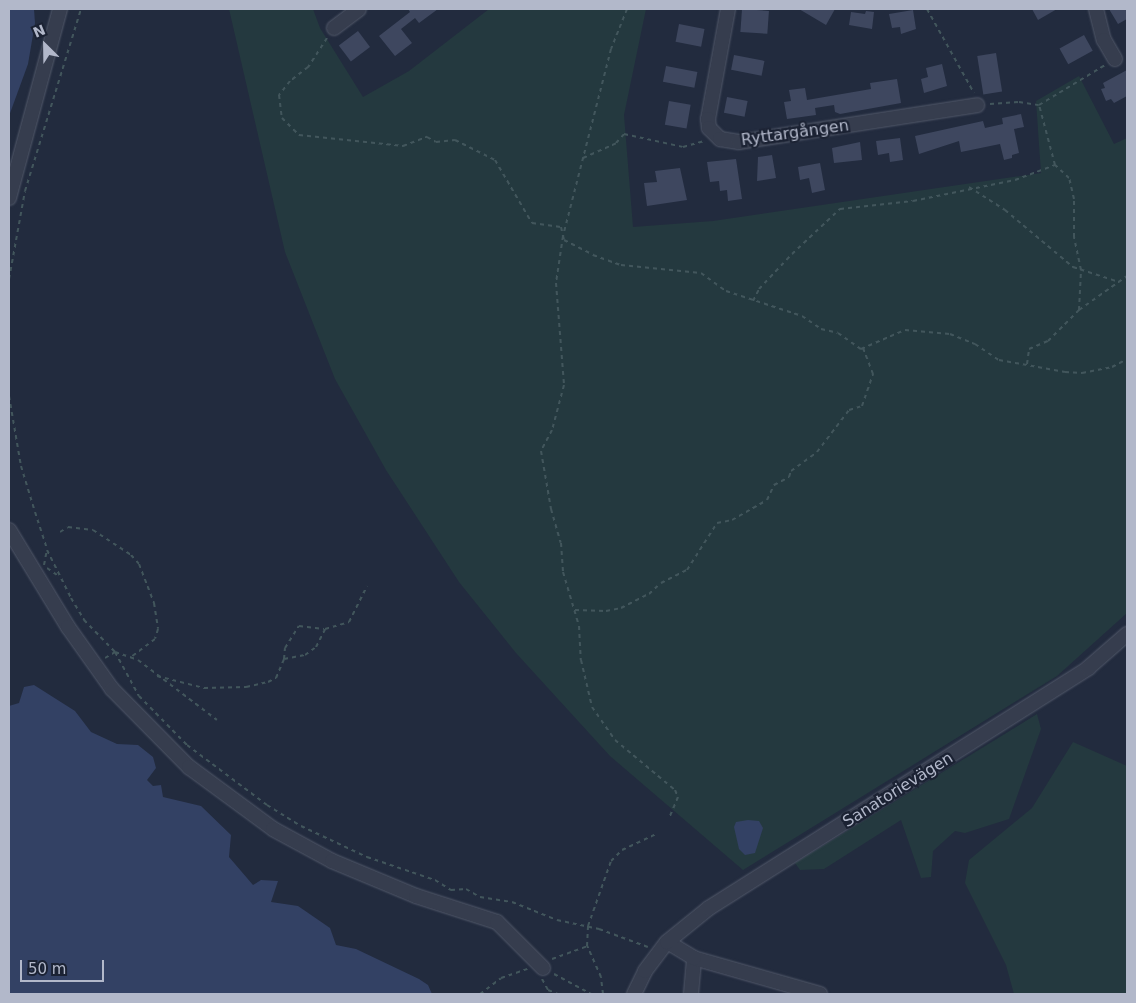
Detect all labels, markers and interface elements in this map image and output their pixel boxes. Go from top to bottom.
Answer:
north arrow [20,20,70,70]
text: N [31,22,48,41]
street label: Ryttargången [740,116,850,150]
street label: Sanatorievägen [839,748,957,832]
scale bar [22,950,106,982]
text: 50 m [28,960,66,978]

